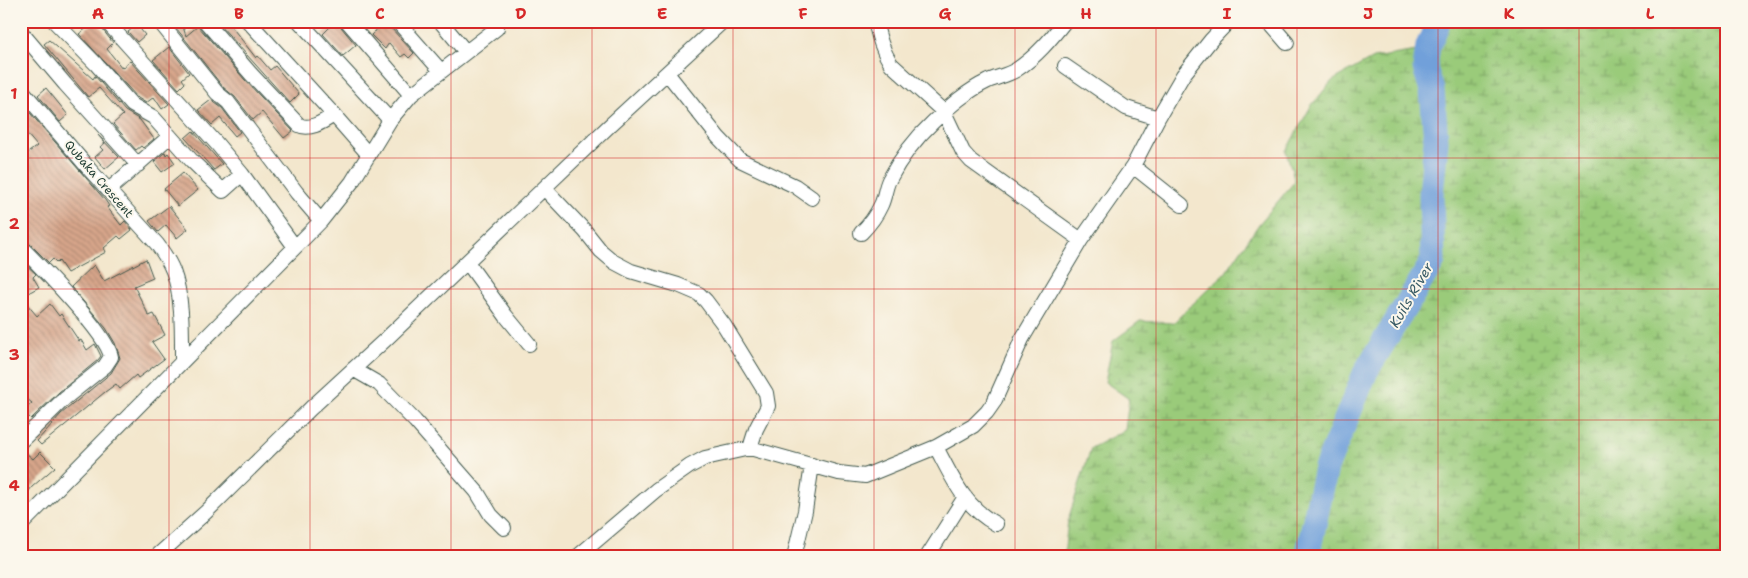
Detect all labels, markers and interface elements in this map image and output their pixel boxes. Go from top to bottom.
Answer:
text: A [92,3,104,24]
text: B [234,3,244,24]
text: C [375,3,385,24]
text: D [515,3,527,24]
text: E [657,3,667,24]
text: F [798,3,808,24]
text: G [939,3,952,24]
text: H [1080,3,1092,24]
text: I [1223,3,1232,24]
text: J [1363,3,1373,24]
text: K [1504,3,1515,24]
text: L [1646,3,1655,24]
text: 1 [10,83,18,104]
street label: Qubaka Crescent [61,137,137,221]
text: 2 [8,213,20,234]
water label: Kuils River [1385,259,1437,331]
text: 3 [8,344,20,365]
text: 4 [8,475,20,496]

